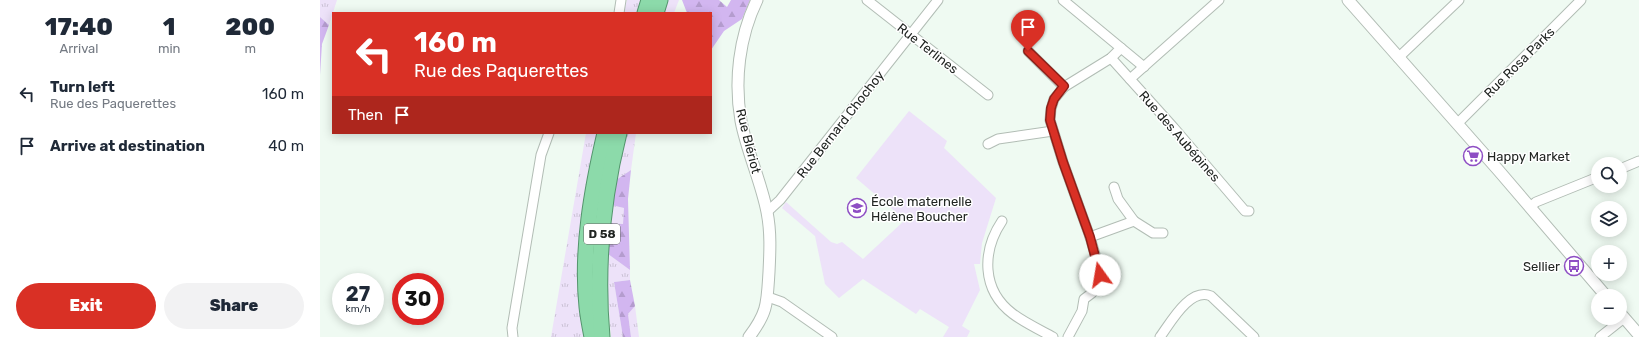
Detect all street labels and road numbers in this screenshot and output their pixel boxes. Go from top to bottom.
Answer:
street label: Rue Terlines [894,20,961,77]
street label: Rue Rosa Parks [1481,24,1558,101]
street label: Rue Bernard Chochoy [794,68,887,181]
street label: Rue des Aubépines [1136,88,1223,185]
street label: Rue Blériot [733,107,764,175]
road number: D 58 [584,224,620,244]

